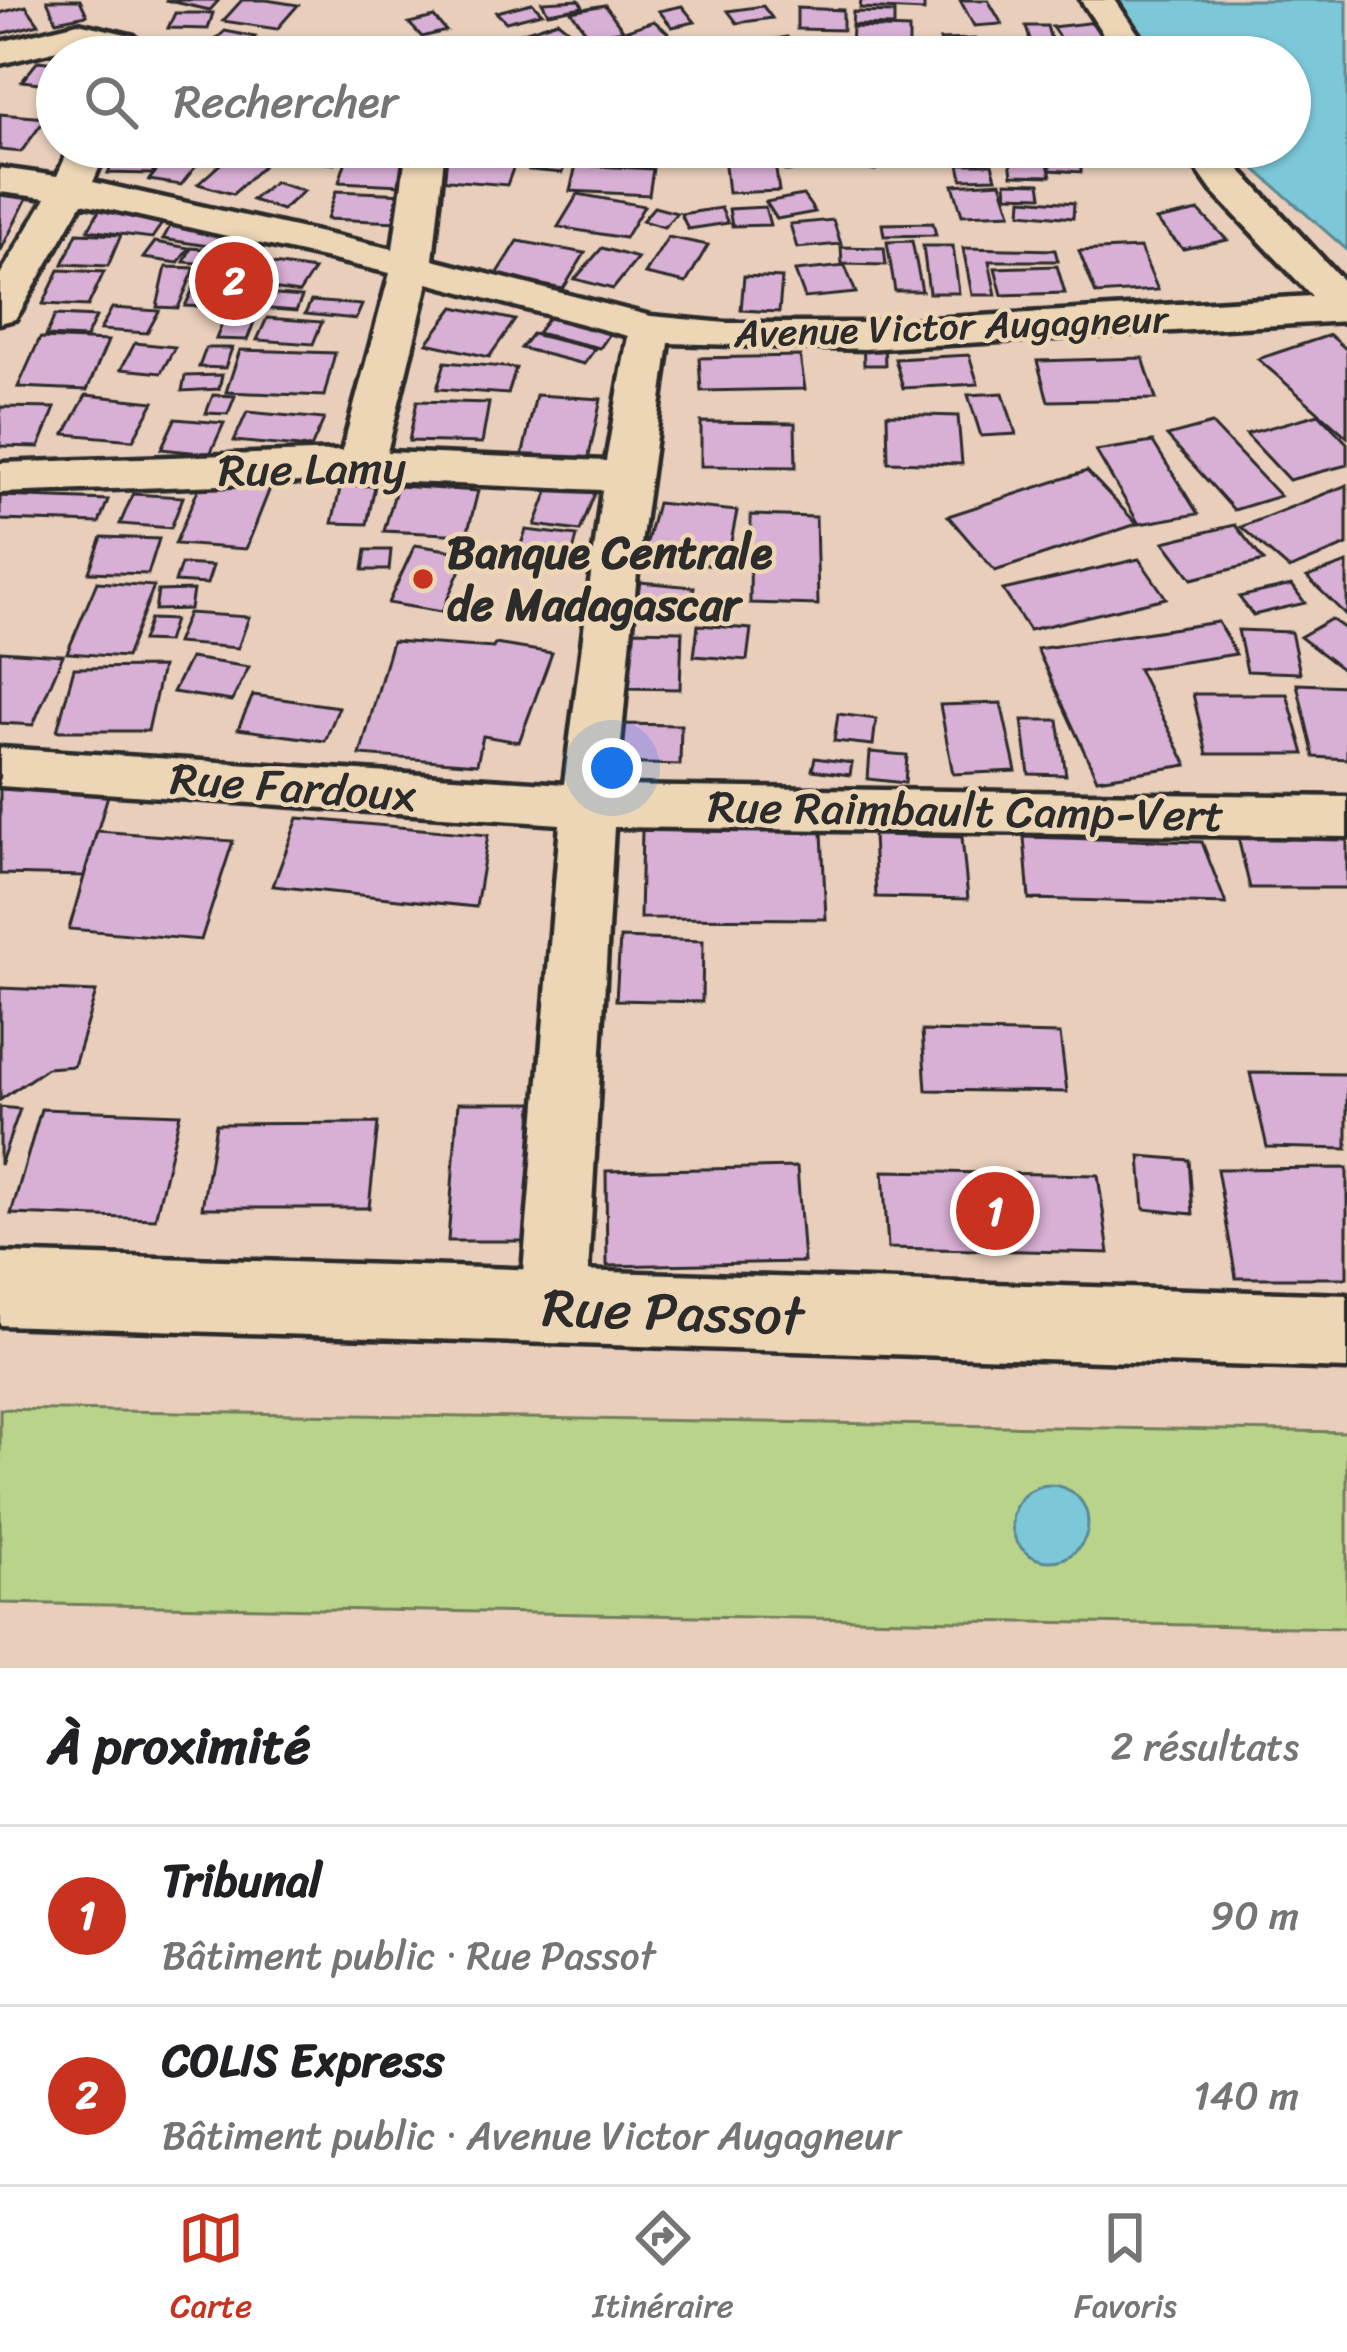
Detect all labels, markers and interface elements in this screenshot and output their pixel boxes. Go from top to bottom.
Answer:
search box [36,36,1311,168]
text: Rechercher [174,62,398,142]
icon: search [78,69,144,135]
pin: 2 [195,236,273,326]
street label: Avenue Victor Augagneur [732,284,1171,368]
street label: Rue Lamy [218,427,407,511]
place label: Banque Centrale de Madagascar [447,513,773,645]
marker: Banque Centrale de Madagascar [410,566,436,592]
your location [582,738,642,798]
street label: Rue Fardoux [168,739,419,836]
street label: Rue Raimbault Camp-Vert [707,767,1225,855]
pin: 1 [956,1166,1034,1256]
street label: Rue Passot [541,1259,807,1365]
text: À proximité [48,1701,310,1791]
text: 2 résultats [1111,1712,1299,1781]
text: Tribunal [162,1841,322,1921]
text: 1 [79,1881,95,1950]
text: 90 m [1210,1881,1299,1950]
text: Bâtiment public · Rue Passot [162,1921,655,1990]
text: COLIS Express [162,2021,444,2101]
text: 2 [76,2061,98,2130]
text: 140 m [1193,2061,1299,2130]
text: Bâtiment public · Avenue Victor Augagneur [162,2101,901,2170]
tab: Carte [170,2205,252,2335]
tab: Itinéraire [593,2205,734,2335]
tab: Favoris [1074,2205,1177,2335]

